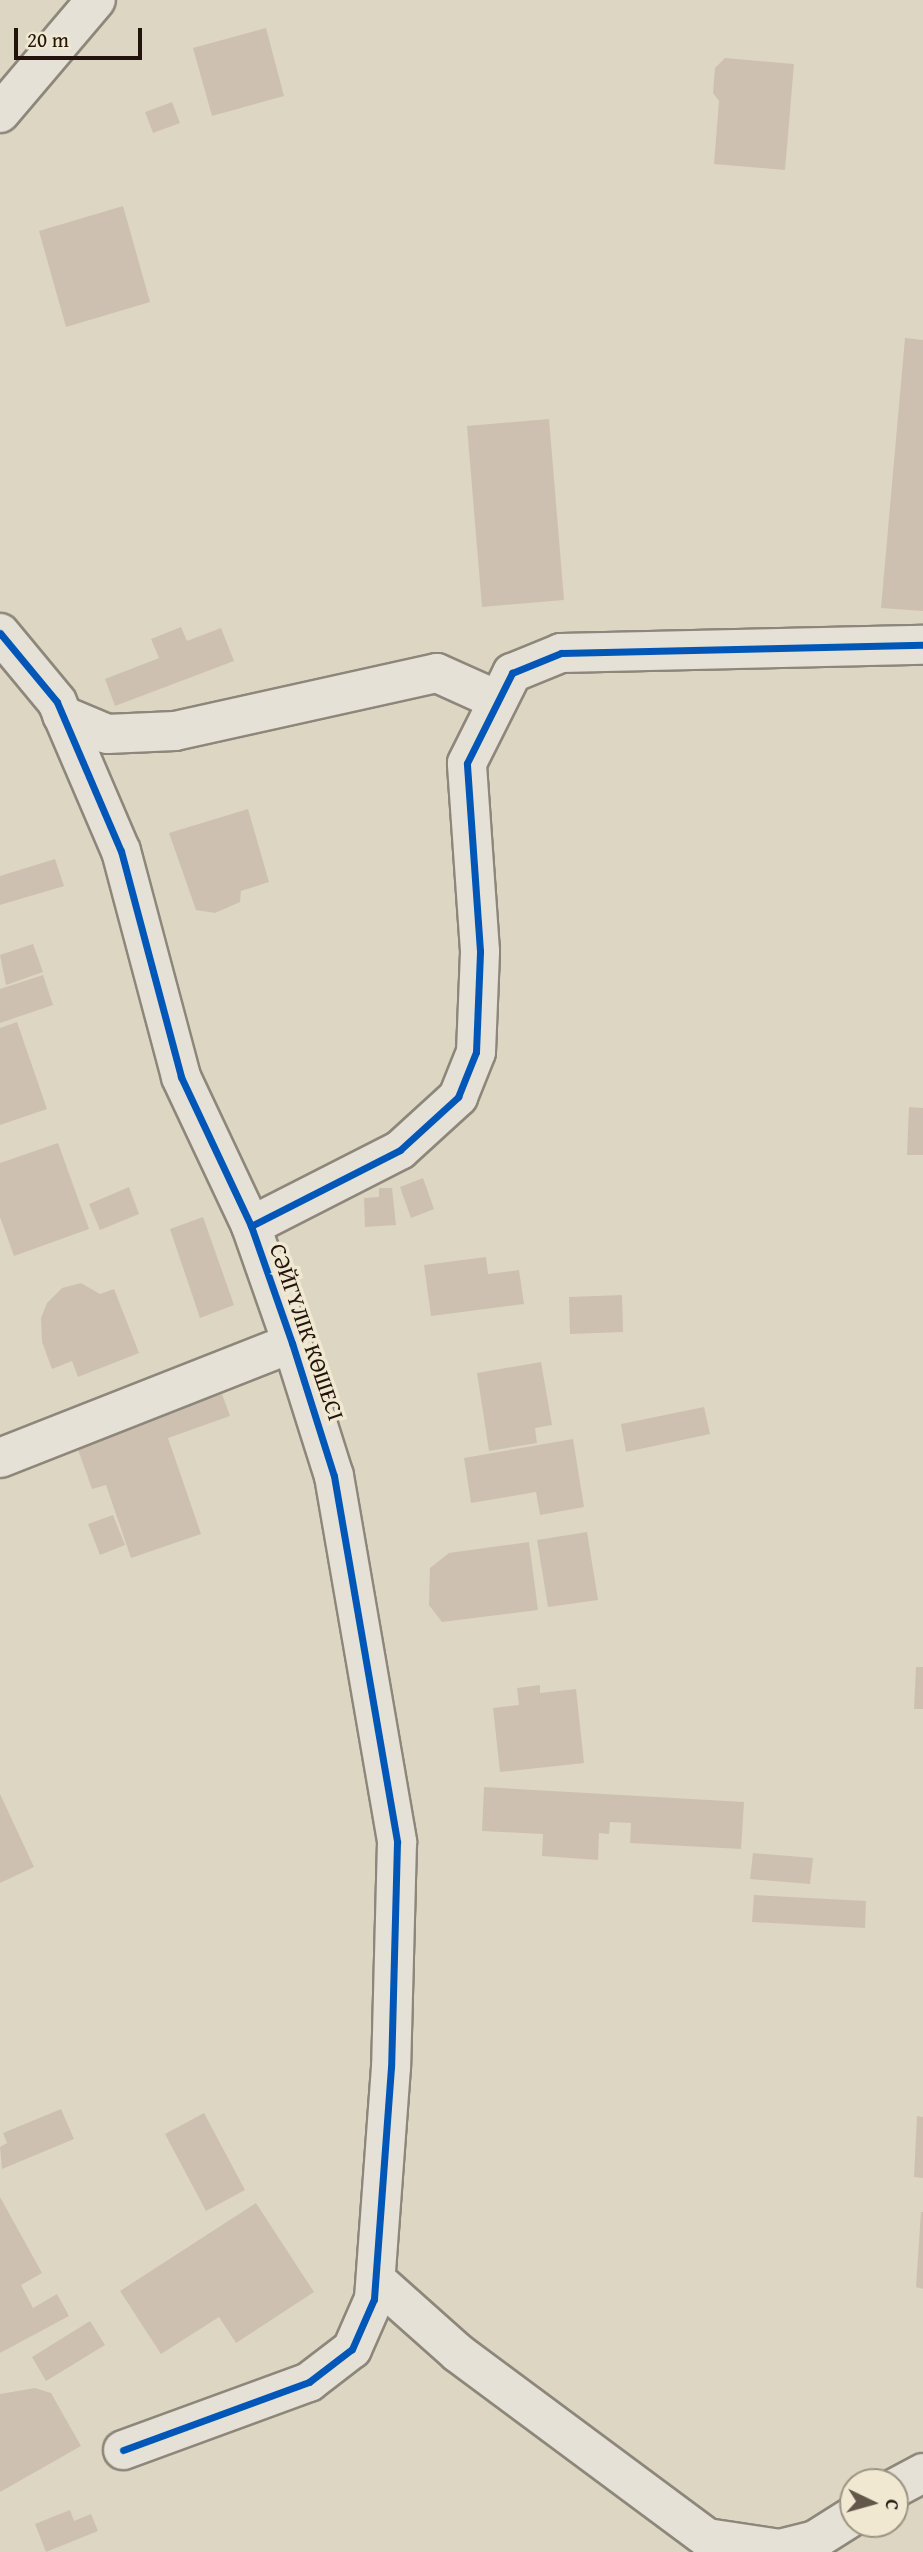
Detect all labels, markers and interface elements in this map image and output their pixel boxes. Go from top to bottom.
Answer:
scale bar [18,14,145,58]
text: 20 m [27,24,69,55]
street label: СӘЙГҮЛІК КӨШЕСІ [264,1240,350,1424]
north arrow [839,2468,909,2538]
text: С [879,2498,907,2511]

